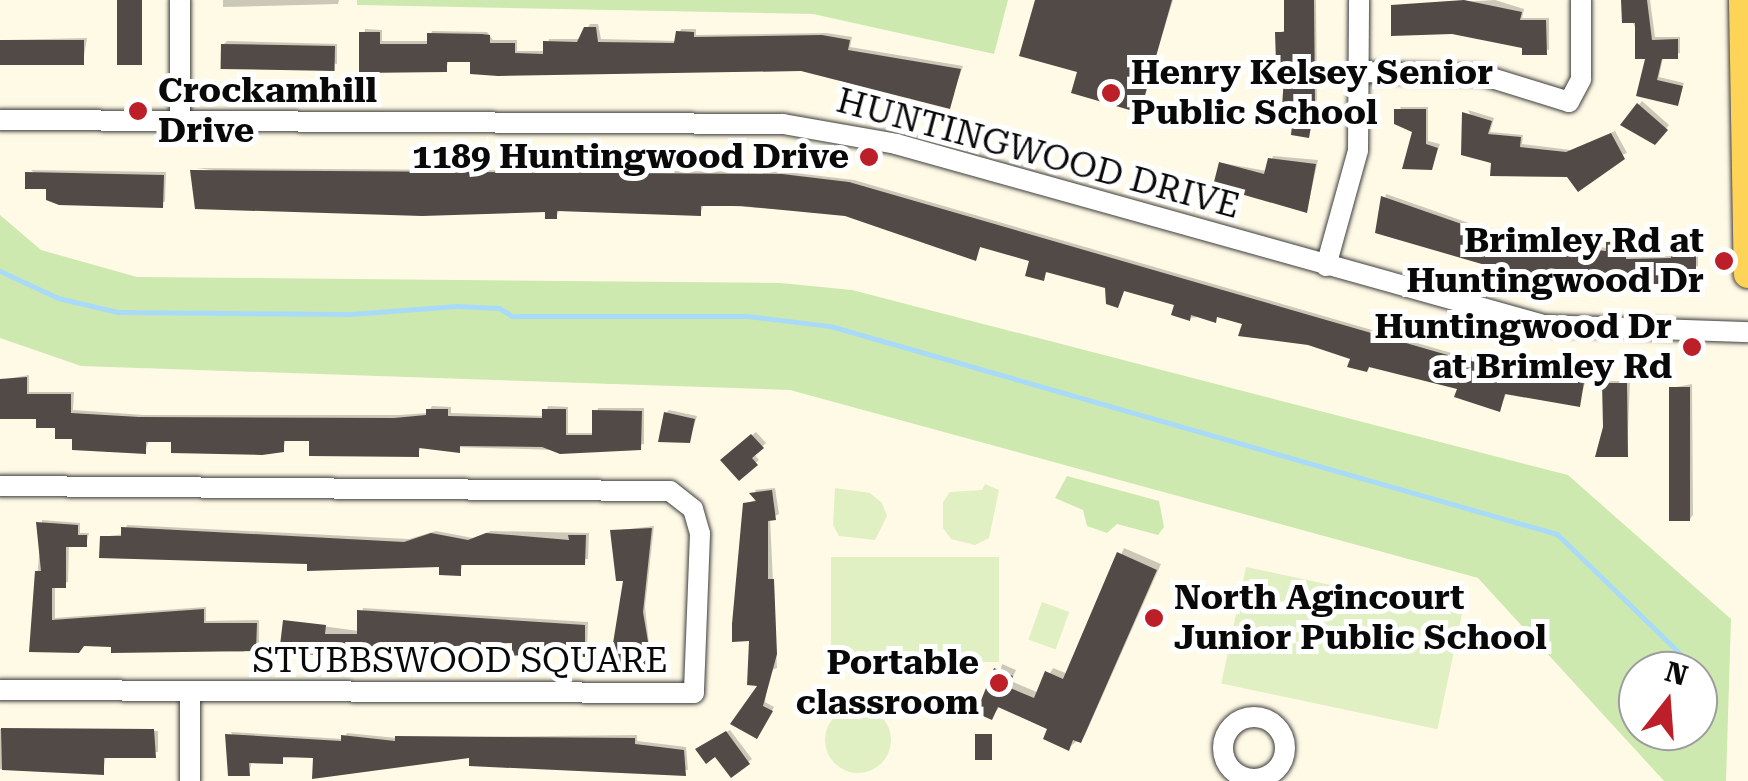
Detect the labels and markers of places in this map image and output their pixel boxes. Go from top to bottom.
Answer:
place label: Henry Kelsey Senior Public School [1131,52,1493,134]
place label: Crockamhill Drive [158,70,377,152]
marker: Henry Kelsey Senior Public School [1100,82,1122,104]
marker: Crockamhill Drive [127,100,149,122]
place label: 1189 Huntingwood Drive [412,136,849,178]
marker: 1189 Huntingwood Drive [858,146,880,168]
place label: Brimley Rd at Huntingwood Dr [1406,220,1704,302]
marker: Brimley Rd at Huntingwood Dr [1713,250,1735,272]
place label: Huntingwood Dr at Brimley Rd [1374,306,1672,388]
marker: Huntingwood Dr at Brimley Rd [1681,336,1703,358]
place label: North Agincourt Junior Public School [1174,577,1547,659]
marker: North Agincourt Junior Public School [1143,607,1165,629]
place label: Portable classroom [796,642,979,724]
marker: Portable classroom [988,672,1010,694]

